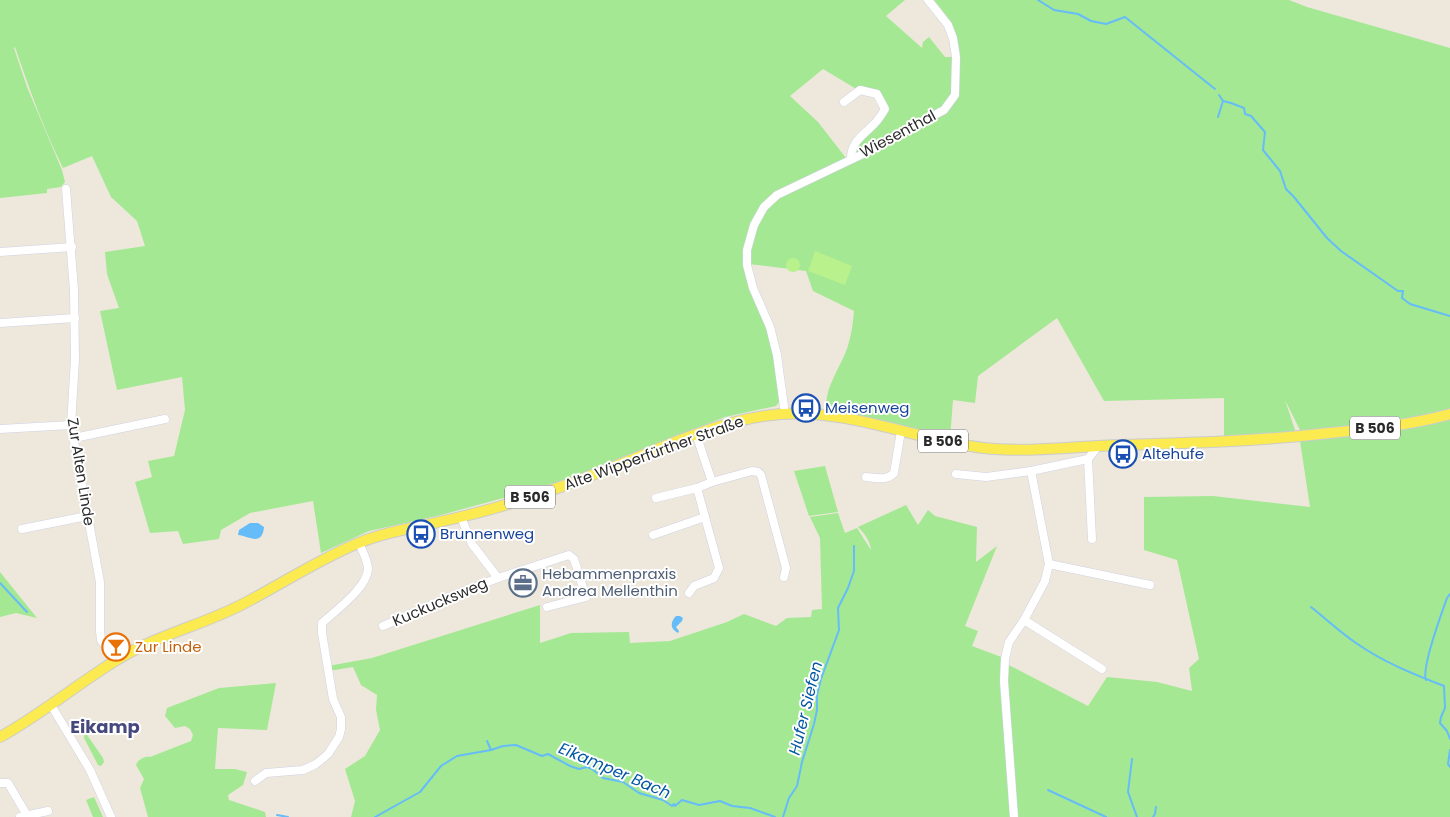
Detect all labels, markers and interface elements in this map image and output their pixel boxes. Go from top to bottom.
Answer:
street label: Wiesenthal [856,105,939,162]
bus stop icon: Meisenweg [791,393,821,423]
place label: Meisenweg [825,397,909,418]
street label: Alte Wipperfürther Straße [561,410,747,495]
road number: B 506 [1350,416,1400,439]
street label: Zur Alten Linde [63,417,100,527]
road number: B 506 [918,430,968,452]
bus stop icon: Altehufe [1108,439,1138,469]
place label: Altehufe [1142,443,1204,464]
road number: B 506 [505,486,555,508]
bus stop icon: Brunnenweg [406,519,436,549]
place label: Brunnenweg [440,523,534,544]
place label: Hebammenpraxis Andrea Mellenthin [542,563,678,601]
office icon: Hebammenpraxis Andrea Mellenthin [508,568,538,598]
street label: Kuckucksweg [389,572,491,631]
bar icon: Zur Linde [101,632,131,662]
place label: Zur Linde [135,636,202,657]
water label: Hufer Siefen [783,659,828,757]
district label: Eikamp [70,714,140,739]
water label: Eikamper Bach [555,736,674,804]

